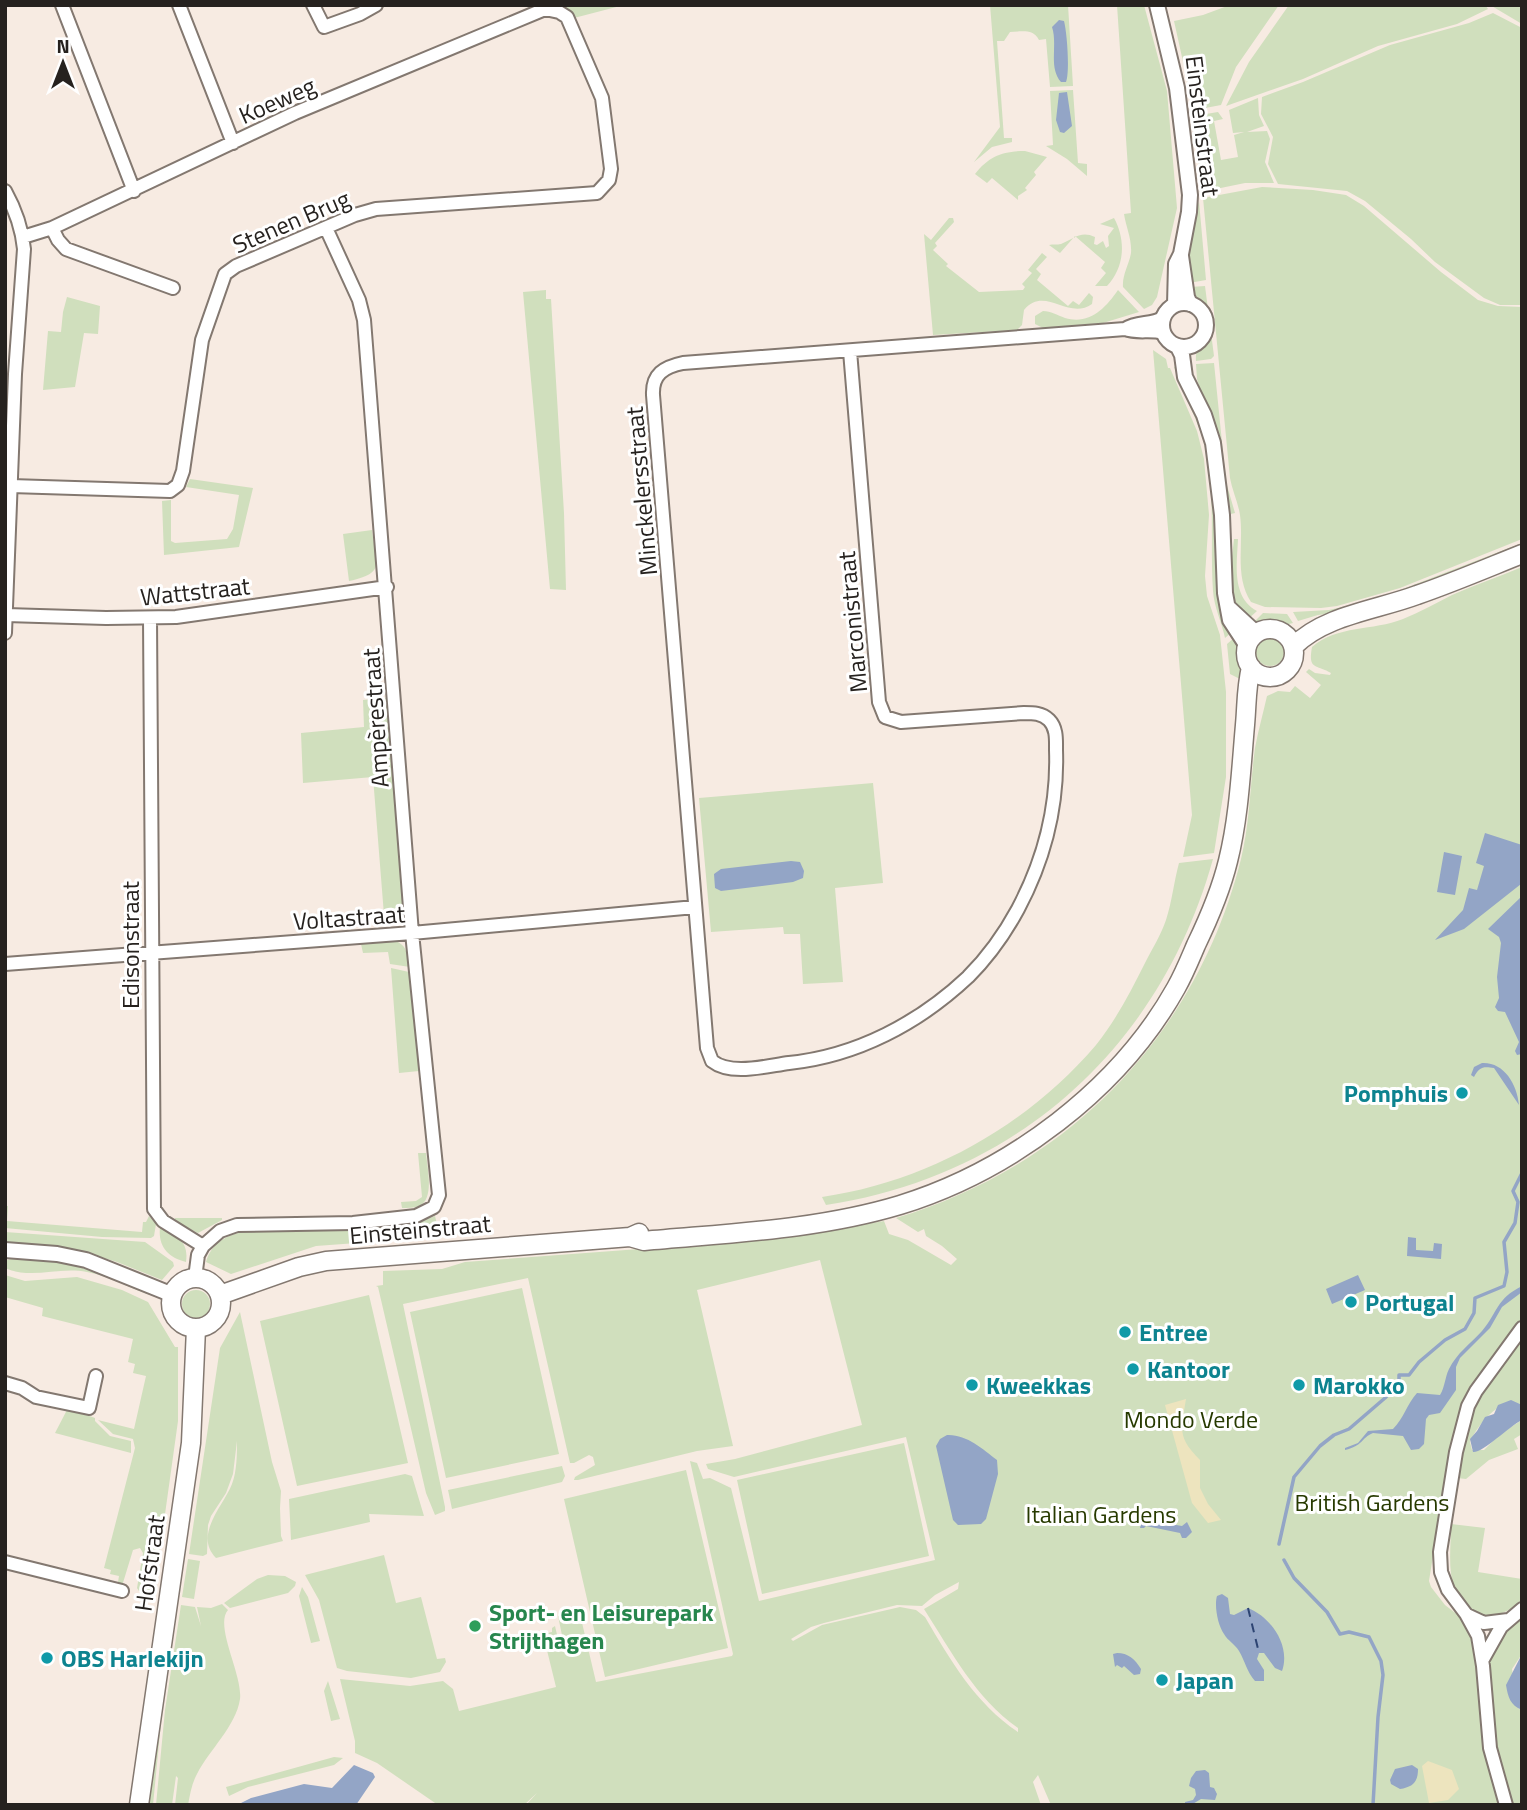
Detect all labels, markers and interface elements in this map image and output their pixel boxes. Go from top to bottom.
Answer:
north arrow [28,28,98,98]
text: N [56,31,70,60]
street label: Einsteinstraat [1177,54,1230,199]
street label: Koeweg [233,67,321,133]
street label: Stenen Brug [227,180,355,262]
street label: Minckelersstraat [616,404,666,577]
street label: Marconistraat [828,549,876,694]
street label: Wattstraat [138,567,252,615]
street label: Ampèrestraat [352,647,398,789]
street label: Edisonstraat [112,880,148,1009]
street label: Voltastraat [292,895,407,939]
place label: Pomphuis [1344,1075,1448,1111]
marker: Pomphuis [1454,1085,1470,1101]
street label: Einsteinstraat [348,1205,493,1253]
place label: Portugal [1365,1284,1454,1320]
marker: Portugal [1343,1294,1359,1310]
place label: Entree [1139,1314,1208,1350]
marker: Entree [1117,1324,1133,1340]
place label: Kantoor [1147,1351,1230,1387]
marker: Kantoor [1125,1361,1141,1377]
place label: Kweekkas [986,1367,1091,1403]
place label: Marokko [1313,1367,1405,1403]
marker: Kweekkas [964,1377,980,1393]
marker: Marokko [1291,1377,1307,1393]
park label: Mondo Verde [1124,1401,1258,1437]
park label: British Gardens [1294,1484,1450,1520]
park label: Italian Gardens [1025,1496,1177,1532]
street label: Hofstraat [124,1512,174,1614]
place label: Sport- en Leisurepark Strijthagen [489,1594,714,1658]
marker: Sport- en Leisurepark Strijthagen [467,1618,483,1634]
place label: OBS Harlekijn [61,1640,204,1676]
marker: OBS Harlekijn [39,1650,55,1666]
place label: Japan [1176,1662,1234,1698]
marker: Japan [1154,1672,1170,1688]

